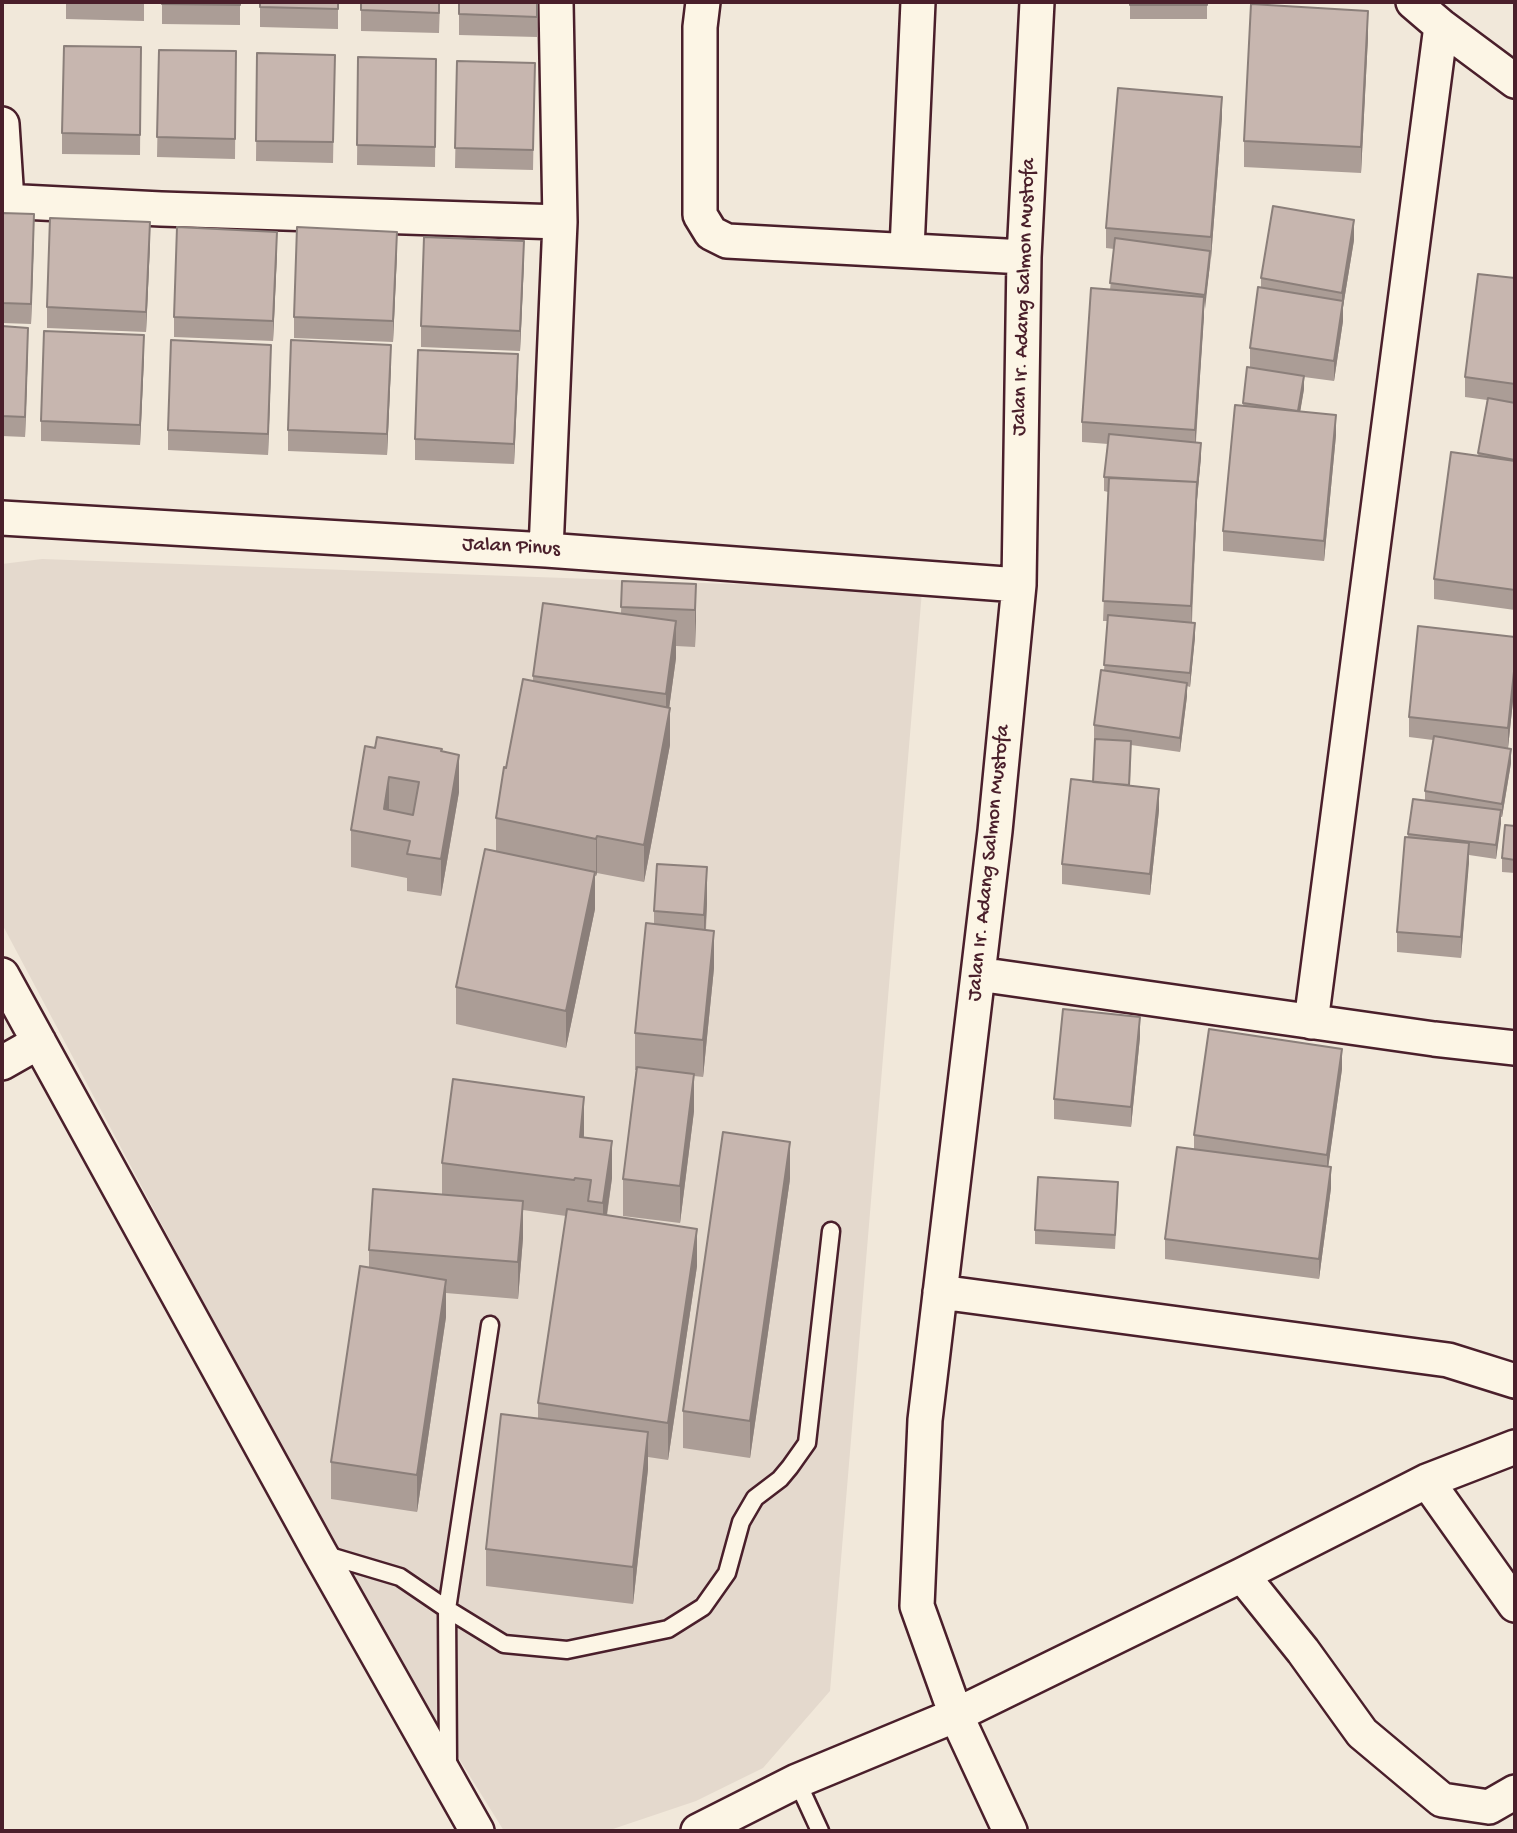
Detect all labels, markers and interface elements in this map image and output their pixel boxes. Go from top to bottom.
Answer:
street label: Jalan Ir. Adang Salmon Mustofa [1008,158,1042,436]
street label: Jalan Pinus [462,533,560,563]
street label: Jalan Ir. Adang Salmon Mustofa [963,724,1017,1002]

